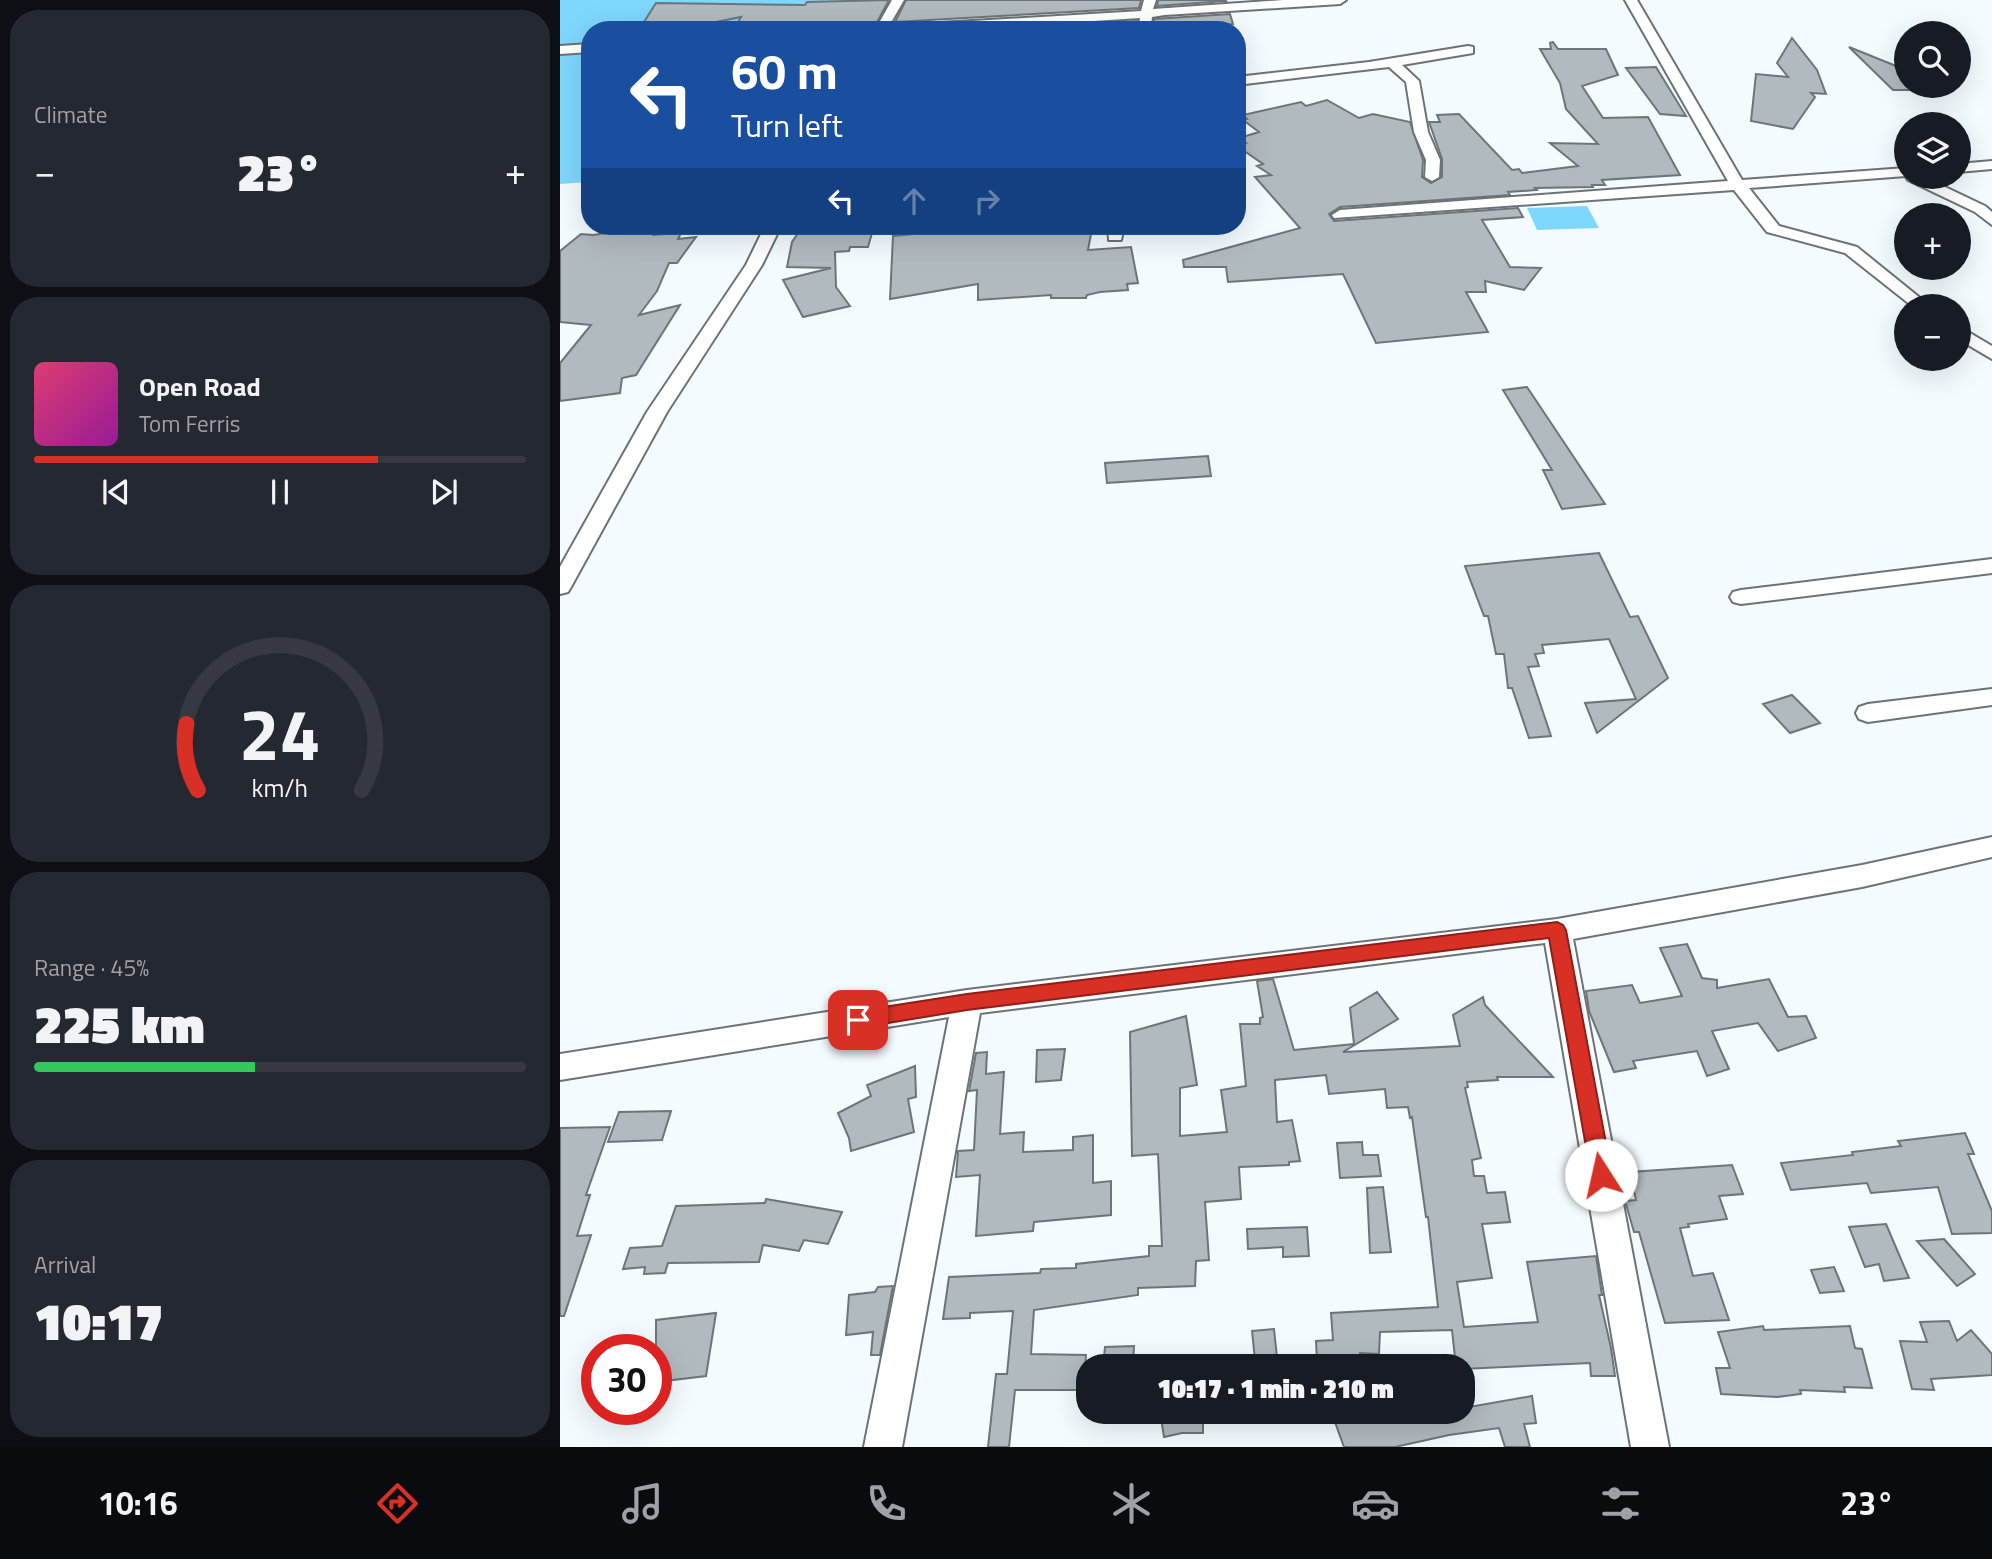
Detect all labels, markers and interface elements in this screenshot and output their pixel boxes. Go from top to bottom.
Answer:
map controls [1894,21,1971,371]
button: search [1894,21,1971,98]
text: 60 m [731,33,838,108]
icon: left [616,49,707,140]
text: Climate [34,97,107,132]
text: Turn left [731,101,843,149]
button: layers [1894,112,1971,189]
text: 23° [237,132,323,211]
text: − [34,142,55,200]
text: + [505,142,526,200]
icon: left [822,182,860,220]
icon: ahead [895,182,933,220]
icon: right [968,182,1006,220]
button: + [1894,203,1971,280]
button: − [1894,294,1971,371]
text: Open Road [139,367,261,406]
text: Tom Ferris [139,406,240,441]
icon: previous [97,473,135,511]
icon: pause [261,473,299,511]
icon: next [425,473,463,511]
text: 24 [239,678,321,788]
text: km/h [252,768,308,806]
text: Range · 45% [34,950,149,985]
text: 225 km [34,984,205,1063]
pin [828,990,888,1050]
icon: arrive [839,1001,877,1039]
position arrow [1564,1138,1638,1212]
text: Arrival [34,1247,96,1282]
text: 10:17 [34,1281,163,1360]
speed limit sign: 30 [581,1334,672,1425]
text: 10:17 · 1 min · 210 m [1157,1369,1394,1408]
text: 10:16 [98,1479,178,1527]
icon: directions [373,1479,422,1528]
icon: music [618,1479,667,1528]
icon: phone [862,1479,911,1528]
icon: climate [1107,1479,1156,1528]
icon: car [1351,1479,1400,1528]
icon: filters [1596,1479,1645,1528]
text: 23° [1840,1479,1894,1527]

